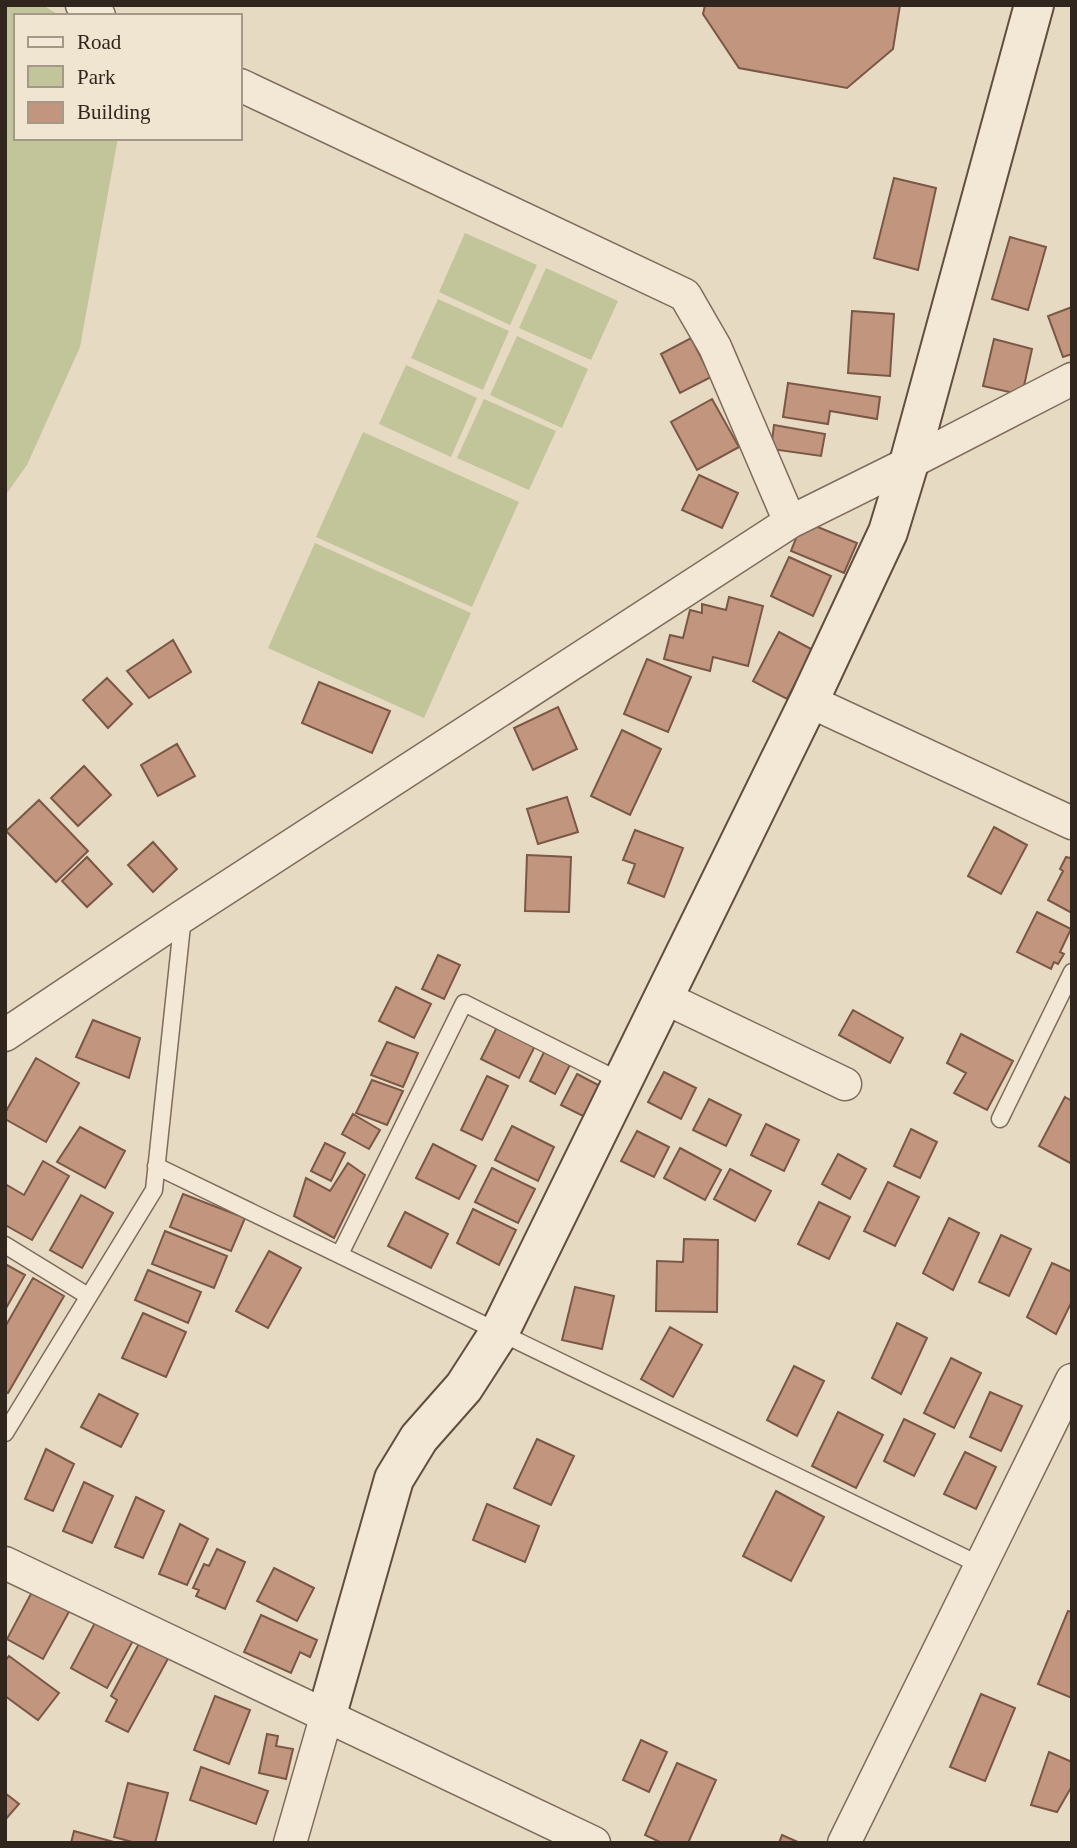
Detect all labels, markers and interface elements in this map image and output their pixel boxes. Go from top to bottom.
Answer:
legend [14,14,242,140]
text: Road [77,30,122,54]
text: Park [77,65,116,89]
text: Building [77,100,151,124]

